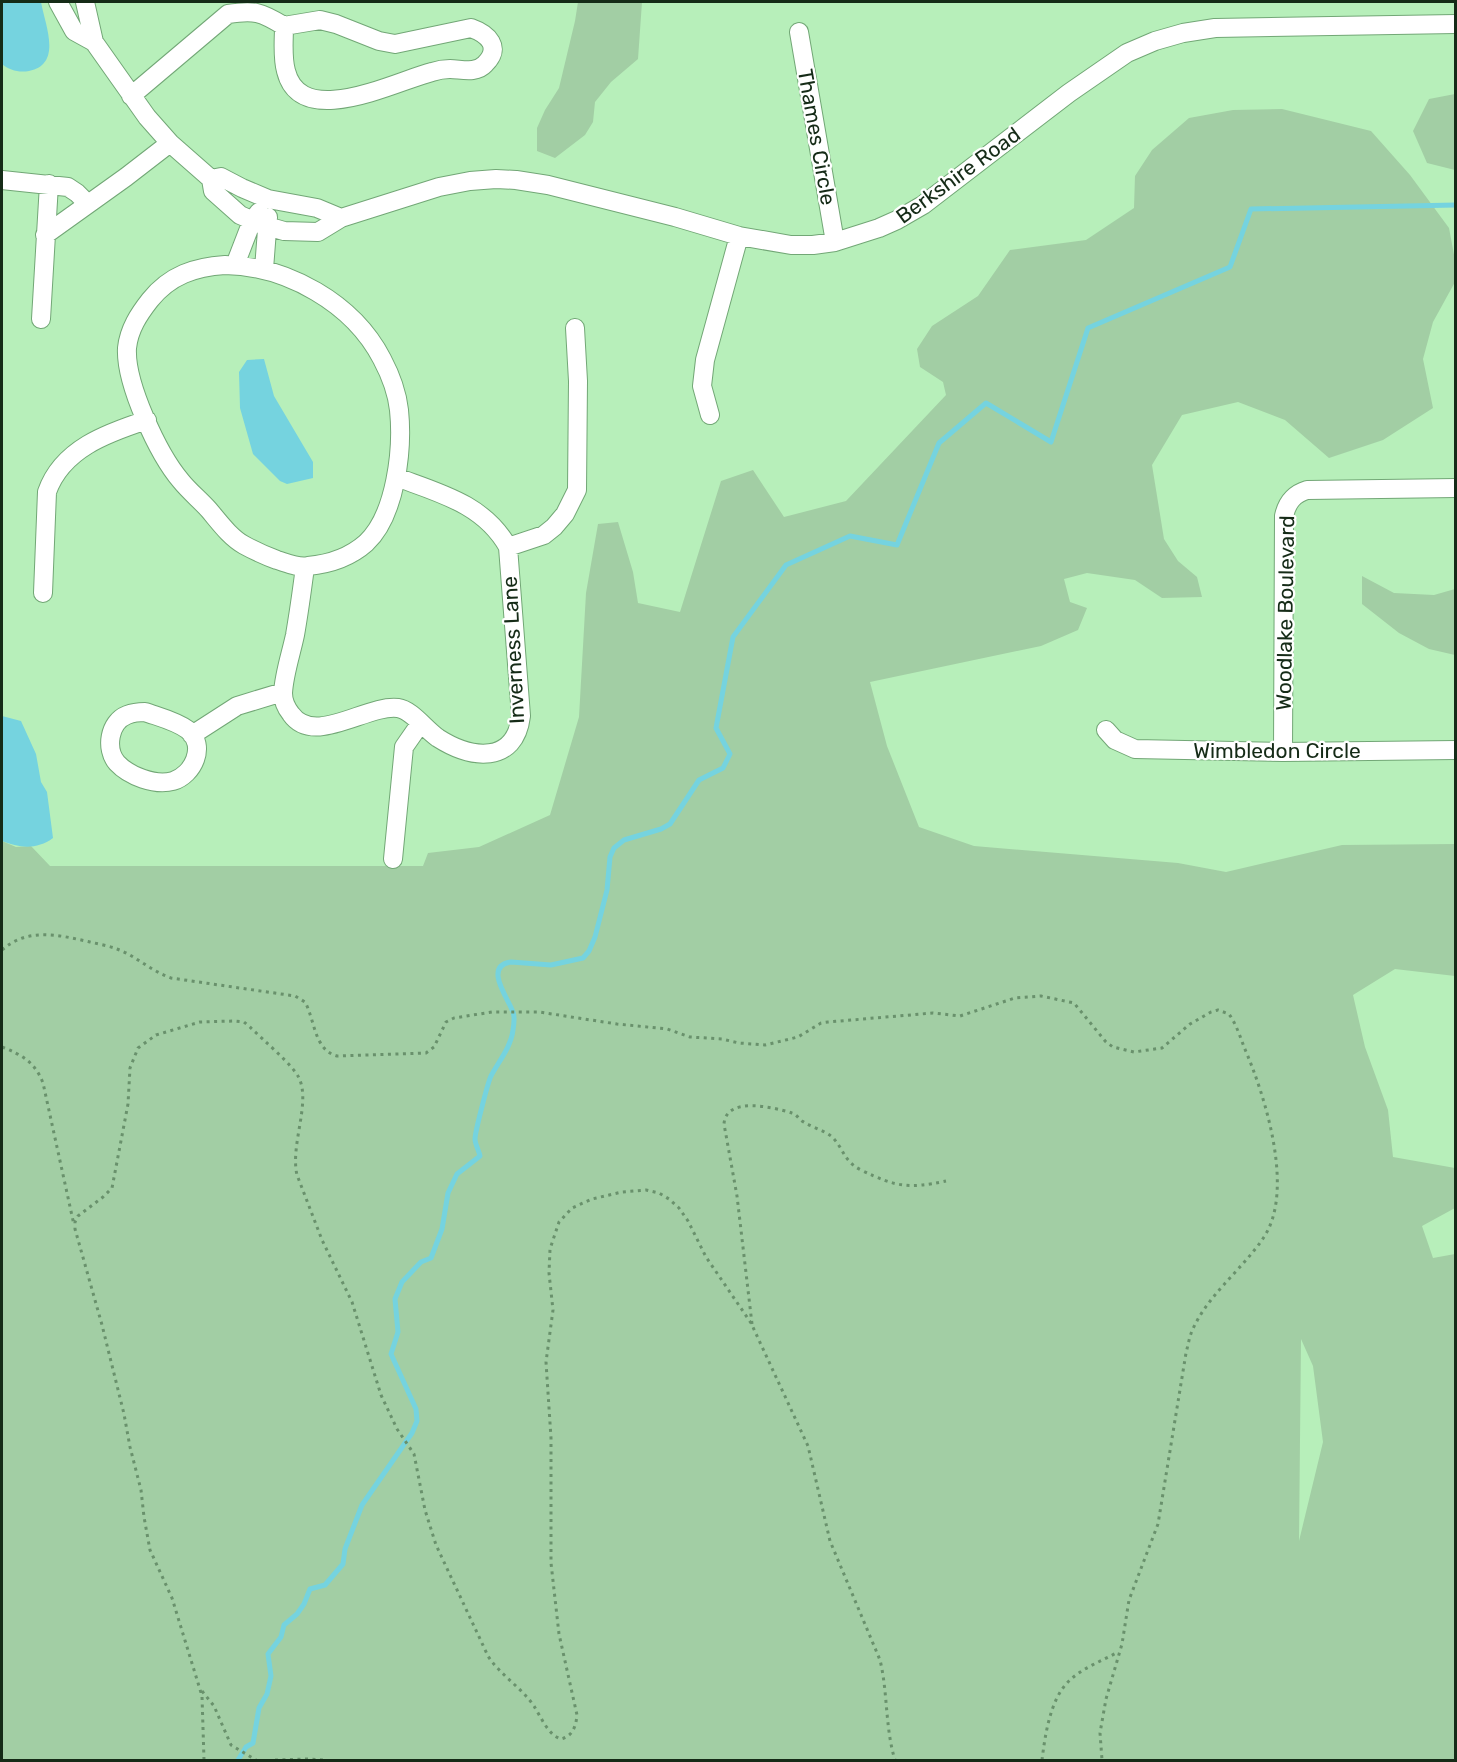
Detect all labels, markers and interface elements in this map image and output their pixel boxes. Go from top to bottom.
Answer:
street label: Thames Circle [793,67,841,207]
street label: Berkshire Road [891,122,1025,228]
street label: Woodlake Boulevard [1271,515,1299,711]
street label: Inverness Lane [497,575,529,725]
street label: Wimbledon Circle [1193,738,1361,763]

